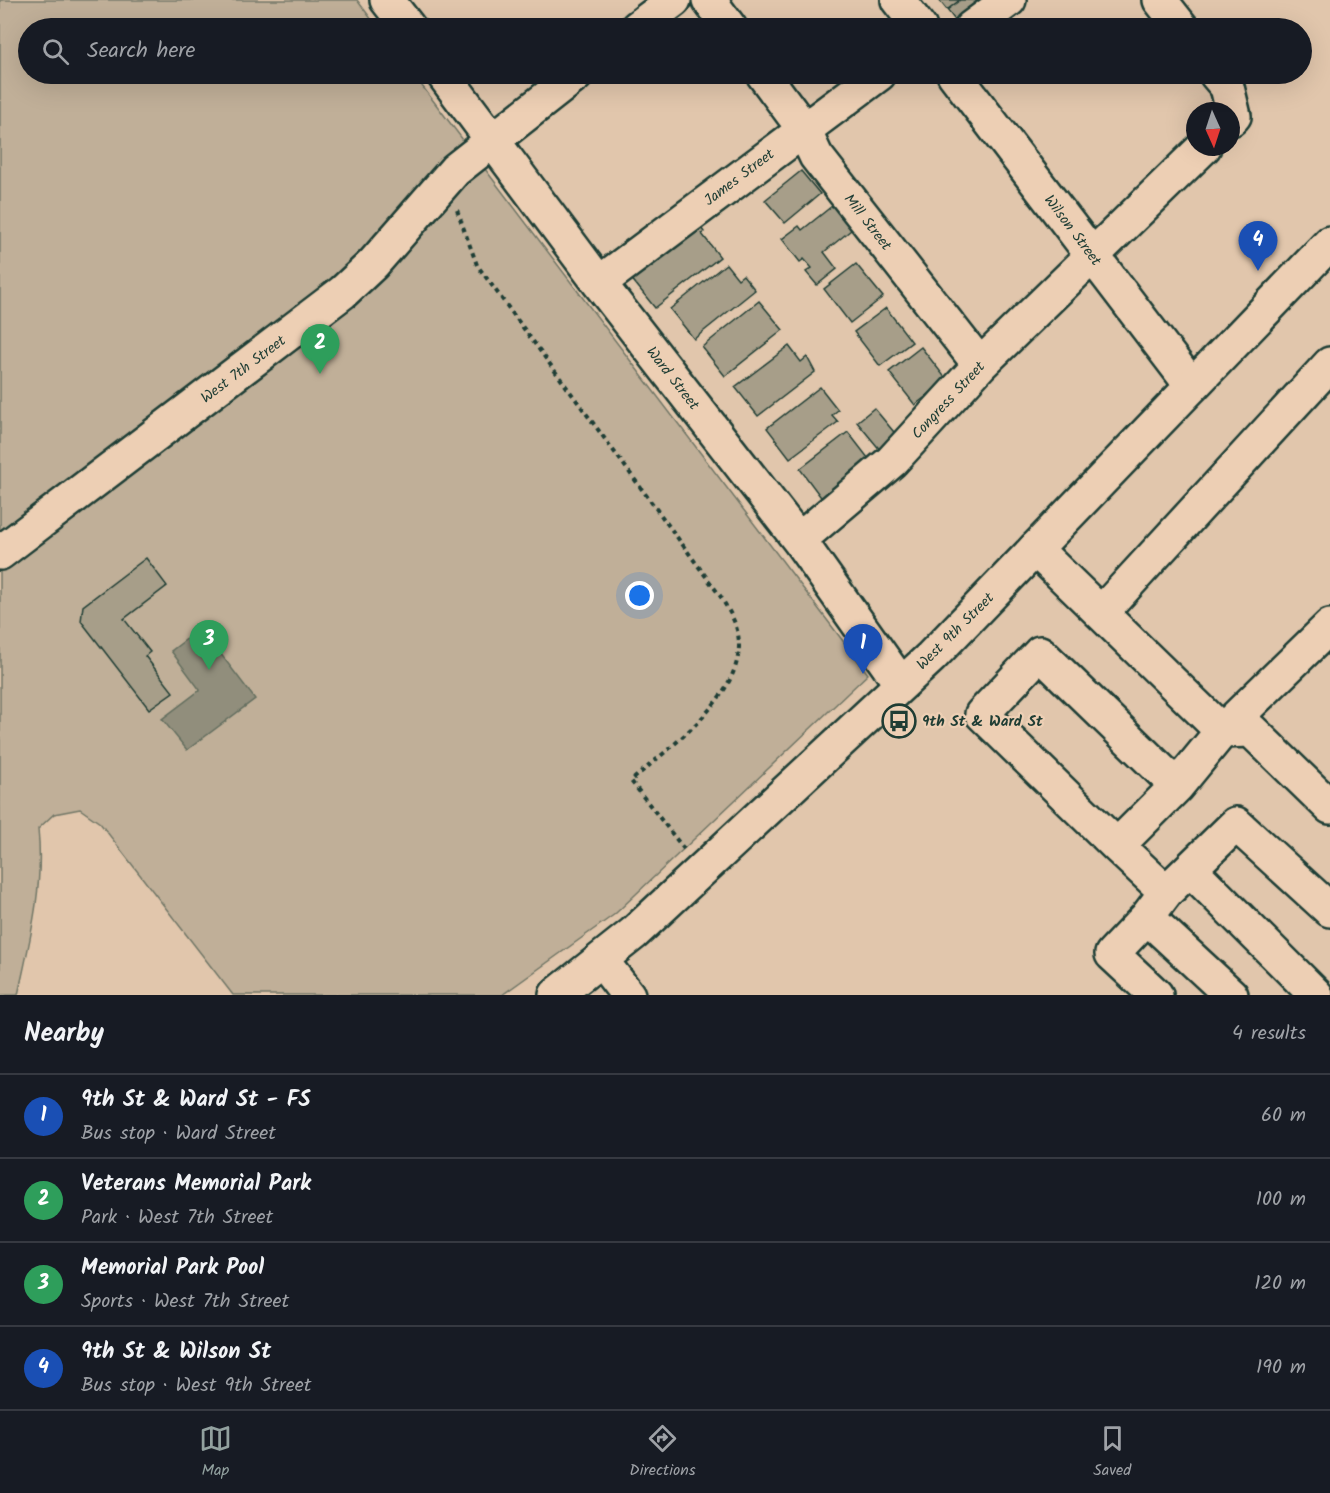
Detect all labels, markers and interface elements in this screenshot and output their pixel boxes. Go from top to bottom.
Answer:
search box [18,18,1312,84]
text: Search here [87,34,195,69]
icon: search [39,35,72,68]
north arrow [1186,102,1240,156]
street label: James Street [699,143,780,212]
street label: Mill Street [837,189,897,256]
street label: Wilson Street [1037,190,1107,272]
pin: 4 [1238,222,1278,271]
pin: 2 [300,324,340,374]
street label: West 7th Street [196,330,292,410]
street label: Ward Street [640,342,705,416]
street label: Congress Street [906,356,992,445]
your location [625,581,654,610]
street label: West 9th Street [911,587,1000,676]
pin: 3 [190,620,228,670]
pin: 1 [844,624,882,674]
bus stop icon: 9th St & Ward St [881,703,917,739]
place label: 9th St & Ward St [922,710,1043,734]
text: Nearby [24,1013,104,1055]
text: 4 results [1232,1018,1306,1050]
text: 9th St & Ward St - FS [81,1083,311,1118]
text: 1 [40,1100,47,1132]
text: 60 m [1261,1100,1306,1132]
text: Bus stop · Ward Street [81,1118,276,1150]
text: Veterans Memorial Park [81,1167,311,1202]
text: 2 [38,1184,49,1216]
text: 100 m [1256,1184,1306,1216]
text: Park · West 7th Street [81,1202,273,1234]
text: Memorial Park Pool [81,1251,264,1286]
text: 3 [38,1268,49,1300]
text: 120 m [1254,1268,1306,1300]
text: Sports · West 7th Street [81,1286,289,1318]
text: 9th St & Wilson St [81,1335,271,1370]
text: 4 [38,1352,49,1384]
text: 190 m [1256,1352,1306,1384]
text: Bus stop · West 9th Street [81,1370,311,1402]
tab: Map [199,1422,232,1483]
tab: Directions [629,1422,696,1483]
tab: Saved [1093,1422,1131,1483]

